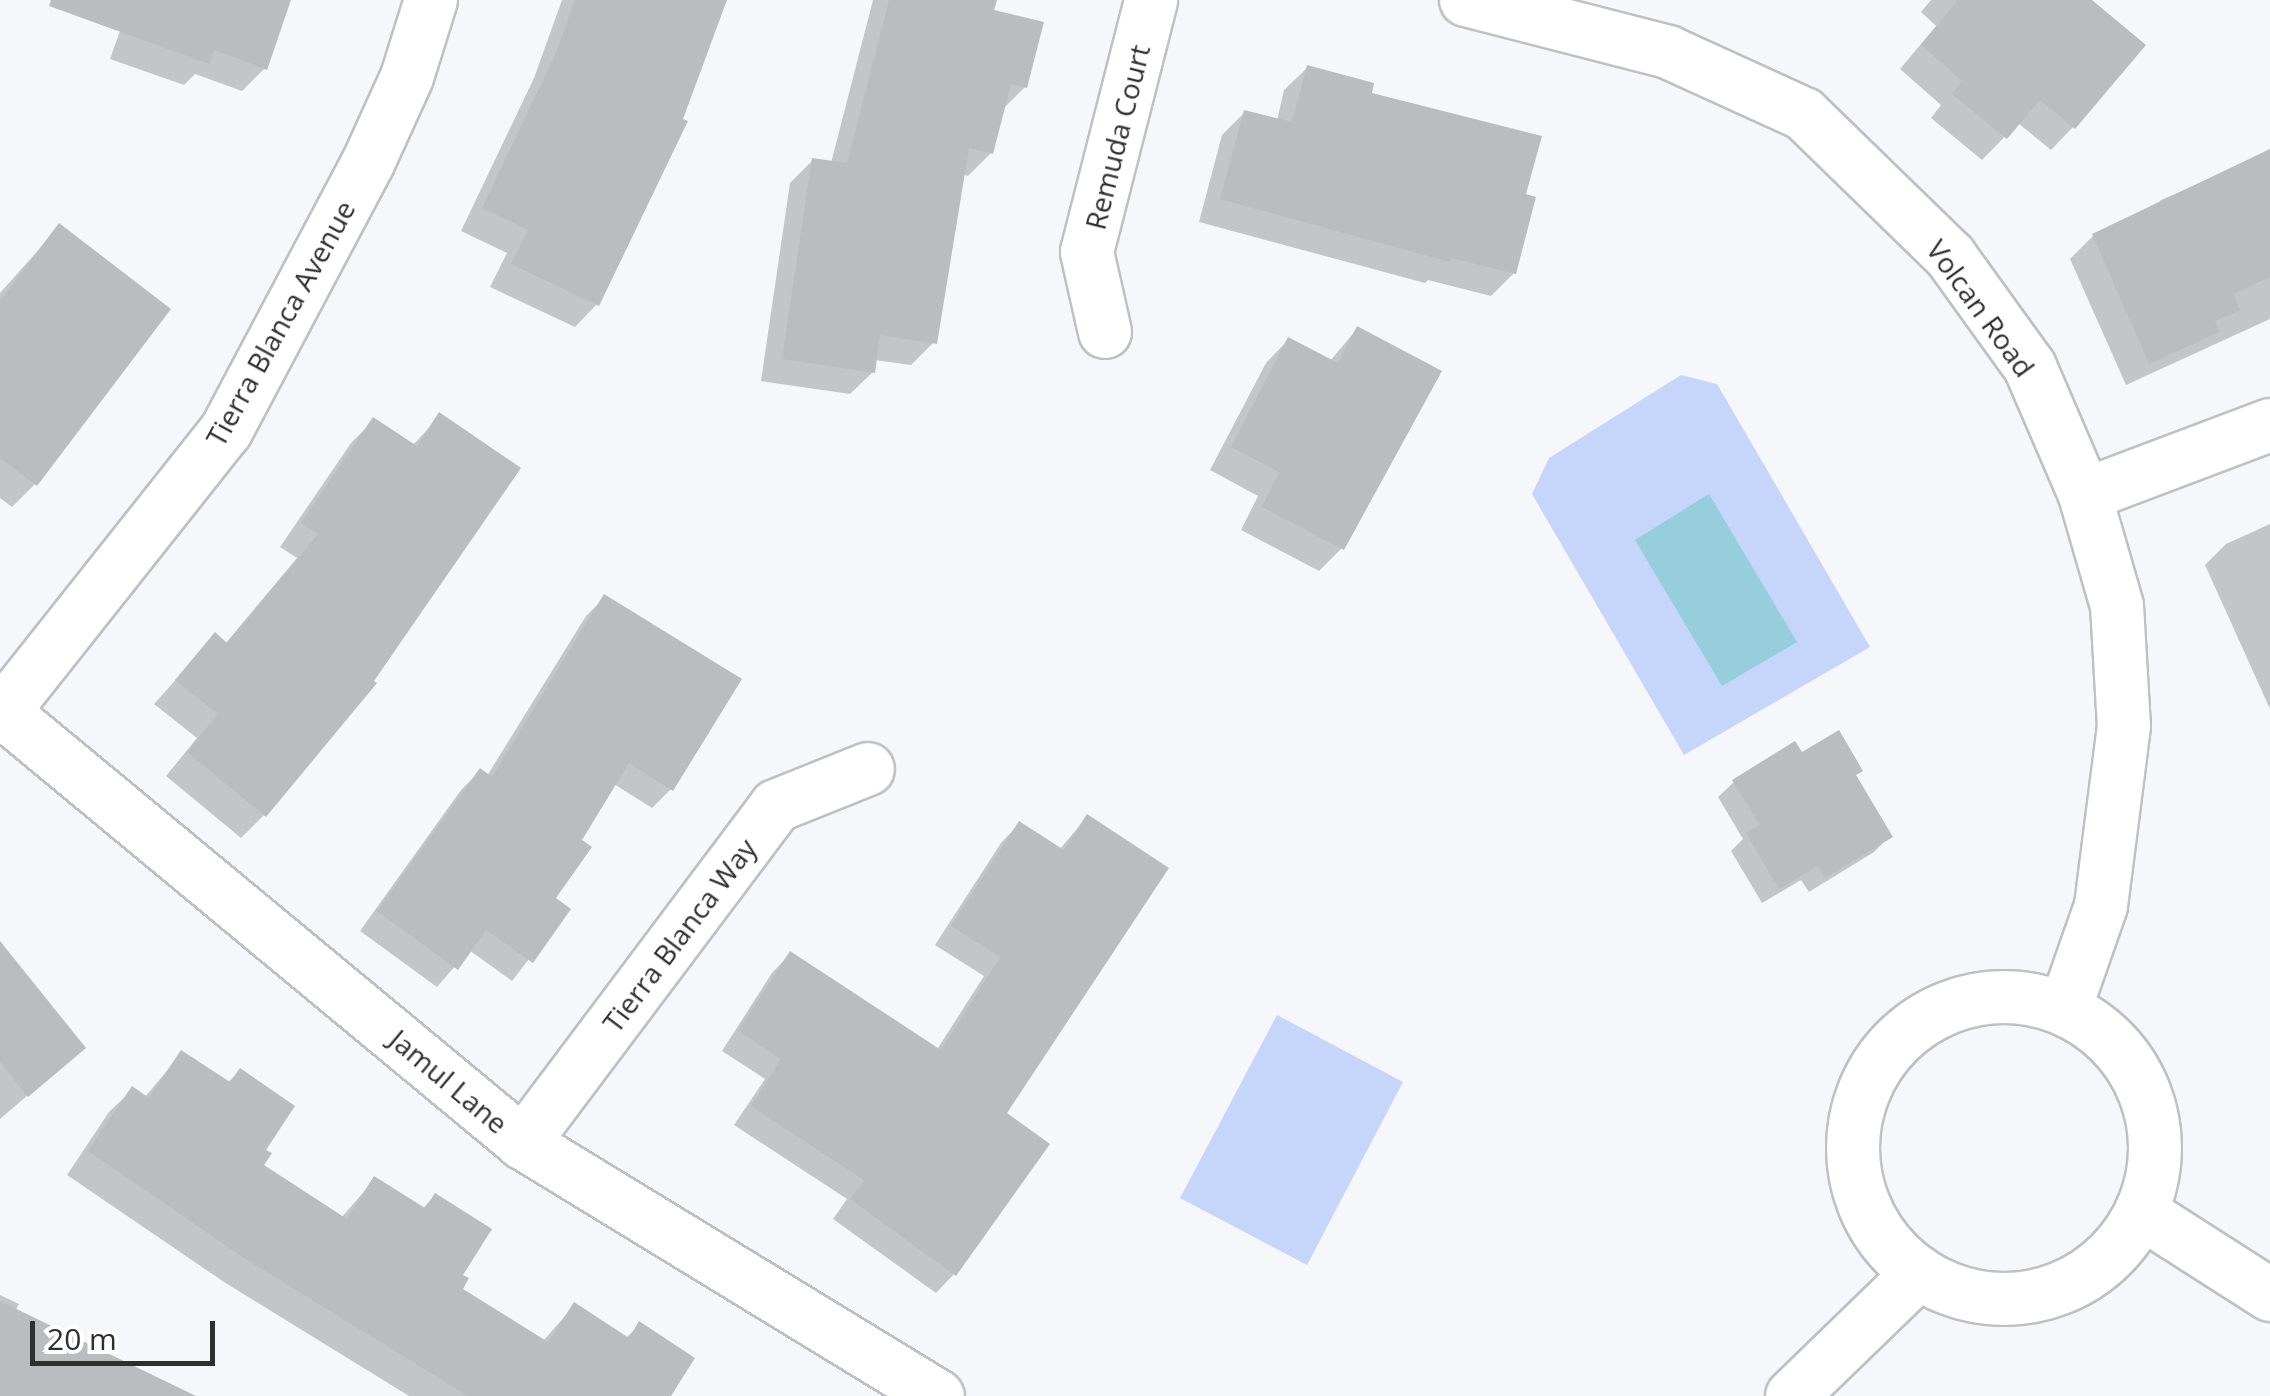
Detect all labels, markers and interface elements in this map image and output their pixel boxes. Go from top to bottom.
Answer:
street label: Remuda Court [1078,41,1156,233]
street label: Tierra Blanca Avenue [199,194,361,452]
street label: Volcan Road [1920,233,2042,383]
street label: Tierra Blanca Way [595,832,763,1038]
street label: Jamul Lane [383,1022,515,1140]
scale bar [35,1301,220,1363]
text: 20 m [47,1318,117,1359]

